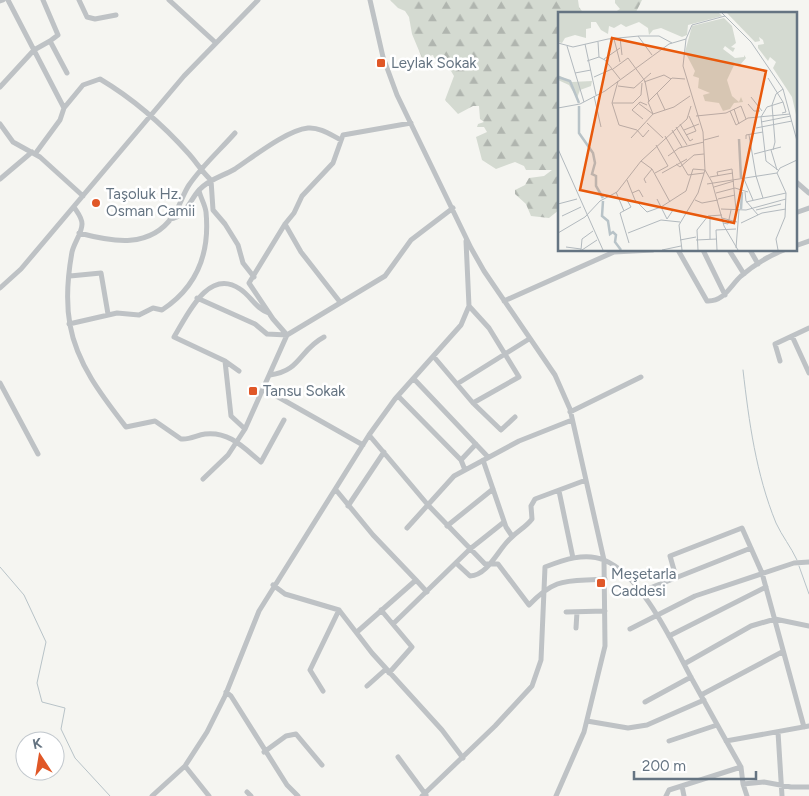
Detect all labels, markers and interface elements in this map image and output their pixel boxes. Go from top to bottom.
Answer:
inset map [558,12,796,251]
place label: Leylak Sokak [391,54,477,72]
marker: Leylak Sokak [375,57,387,69]
place label: Taşoluk Hz. Osman Camii [106,185,195,220]
marker: Taşoluk Hz. Osman Camii [90,197,102,209]
place label: Tansu Sokak [263,382,346,400]
marker: Tansu Sokak [247,385,259,397]
place label: Meşetarla Caddesi [611,565,676,600]
marker: Meşetarla Caddesi [595,577,607,589]
north arrow [15,731,65,781]
text: K [31,734,44,753]
scale bar [634,748,756,780]
text: 200 m [642,757,686,775]

